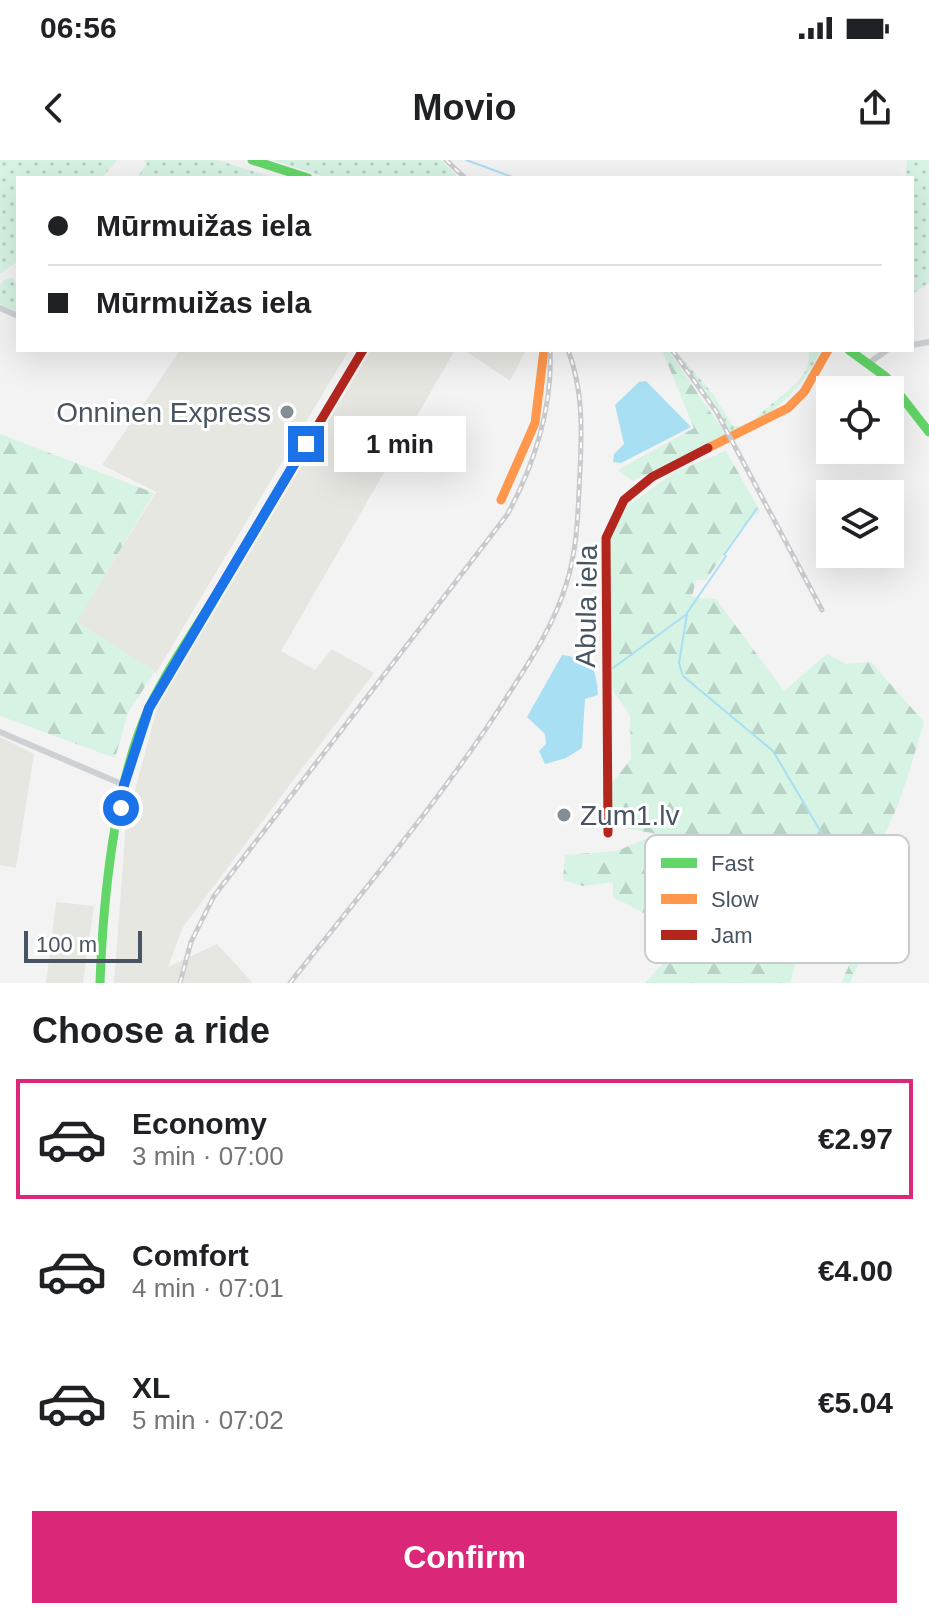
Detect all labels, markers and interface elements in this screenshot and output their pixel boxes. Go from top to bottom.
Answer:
text: 06:56 [40,11,117,44]
icon: back [32,86,76,130]
icon: share [853,86,897,130]
text: Movio [413,87,517,128]
text: Mūrmuižas iela [96,209,311,242]
text: Mūrmuižas iela [96,286,311,319]
map controls [816,376,904,568]
button: locate [816,376,904,464]
place label: Onninen Express [56,397,271,428]
marker: Onninen Express [278,403,296,421]
callout: 1 min [334,416,466,472]
route end [288,426,324,462]
text: 1 min [366,429,434,459]
button: layers [816,480,904,568]
street label: Abula iela [570,544,603,668]
route start [103,790,139,826]
place label: Zum1.lv [580,800,680,831]
marker: Zum1.lv [555,806,573,824]
legend [645,835,909,963]
text: Fast [711,851,754,876]
text: Slow [711,887,759,912]
text: Jam [711,923,753,948]
scale bar [24,927,142,963]
text: 100 m [36,932,97,957]
text: Choose a ride [32,1010,270,1051]
icon: car [36,1103,108,1175]
text: Economy [132,1107,267,1140]
text: €2.97 [818,1122,893,1155]
text: 3 min · 07:00 [132,1141,284,1171]
icon: car [36,1235,108,1307]
text: Comfort [132,1239,249,1272]
text: €4.00 [818,1254,893,1287]
text: 4 min · 07:01 [132,1273,284,1303]
icon: car [36,1367,108,1439]
text: XL [132,1371,170,1404]
text: €5.04 [818,1386,893,1419]
text: 5 min · 07:02 [132,1405,284,1435]
button: Confirm [32,1511,897,1603]

